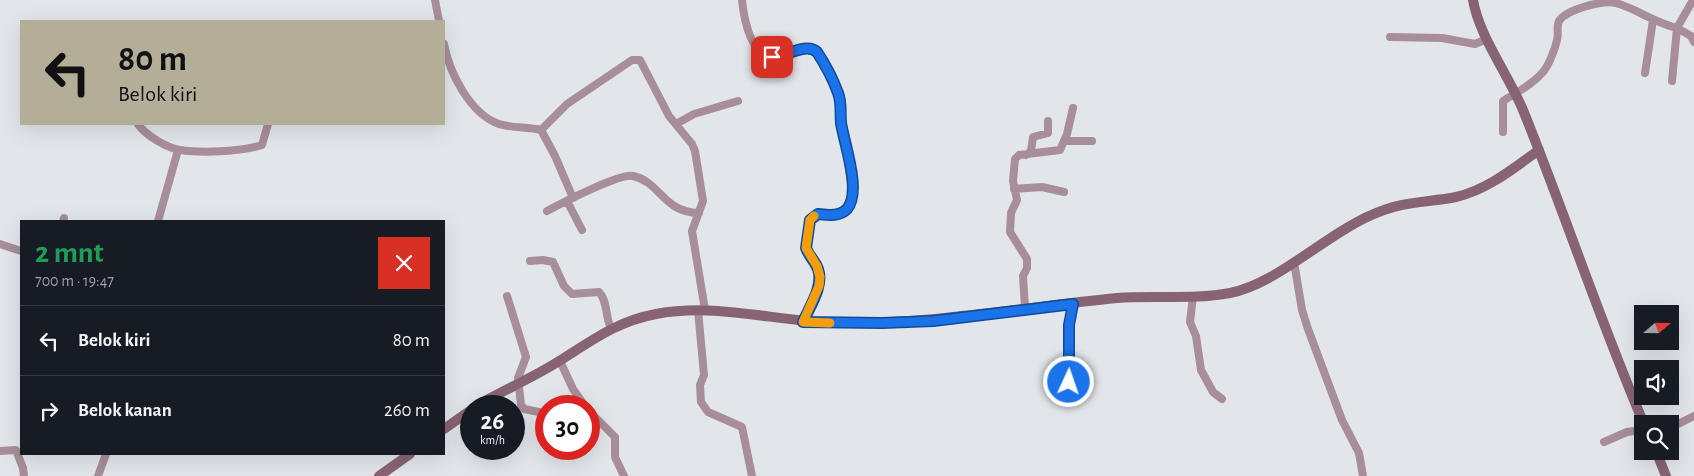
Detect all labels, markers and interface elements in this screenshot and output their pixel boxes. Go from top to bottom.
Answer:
pin [751,36,793,78]
icon: left [35,40,100,105]
text: 80 m [118,42,187,77]
icon: arrive [758,43,786,71]
text: Belok kiri [118,83,197,105]
button: close [378,237,430,289]
text: 2 mnt [35,238,104,268]
text: 700 m · 19:47 [35,273,114,289]
north arrow [1634,305,1679,350]
map controls [1634,305,1679,460]
icon: left [35,327,63,355]
text: Belok kiri [78,331,150,350]
text: 80 m [393,331,430,350]
position arrow [1042,355,1094,407]
button: sound [1634,360,1679,405]
speed limit sign: 30 [535,395,600,460]
icon: right [35,397,63,425]
text: Belok kanan [78,401,172,420]
text: 260 m [384,401,430,420]
text: 26 [481,409,504,434]
button: search [1634,415,1679,460]
text: km/h [480,434,505,446]

